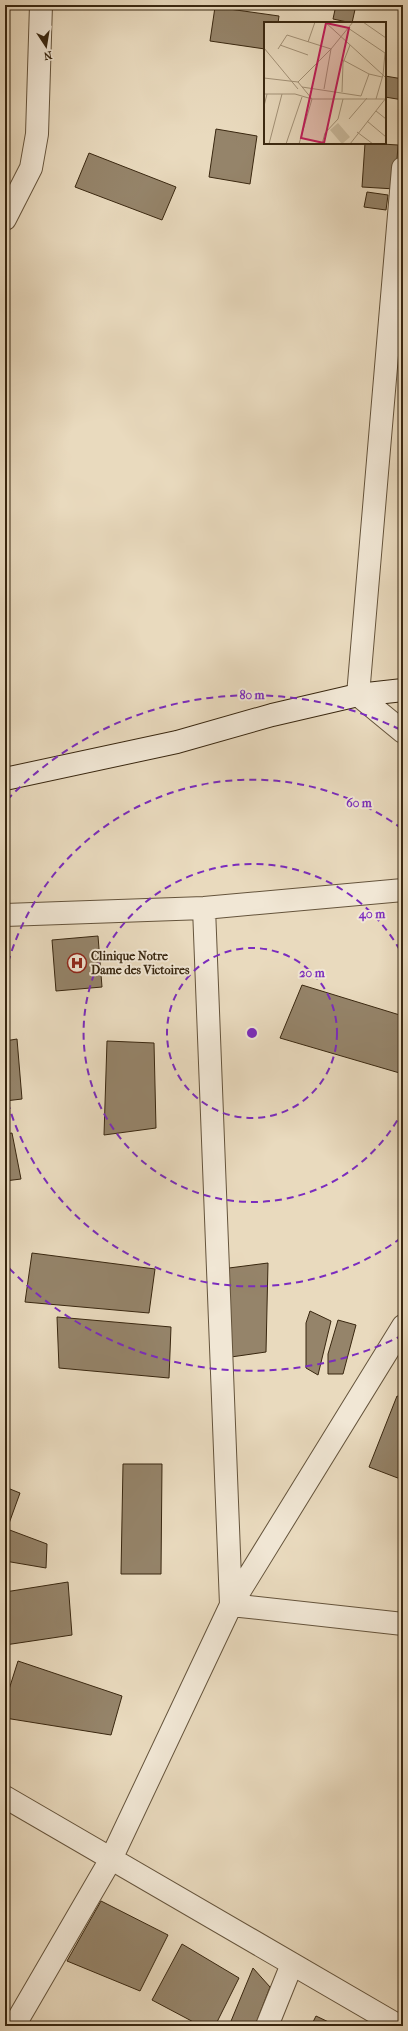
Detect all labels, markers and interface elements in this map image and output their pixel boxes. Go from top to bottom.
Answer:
inset map [264,22,386,144]
north arrow [26,26,66,66]
text: N [42,48,53,63]
text: 80 m [239,688,266,702]
text: 60 m [346,796,373,810]
text: 40 m [358,907,386,922]
place label: Clinique Notre Dame des Victoires [91,949,190,977]
hospital icon: Clinique Notre Dame des Victoires [66,952,88,974]
text: 20 m [299,966,326,980]
centre of rings [245,1026,259,1040]

